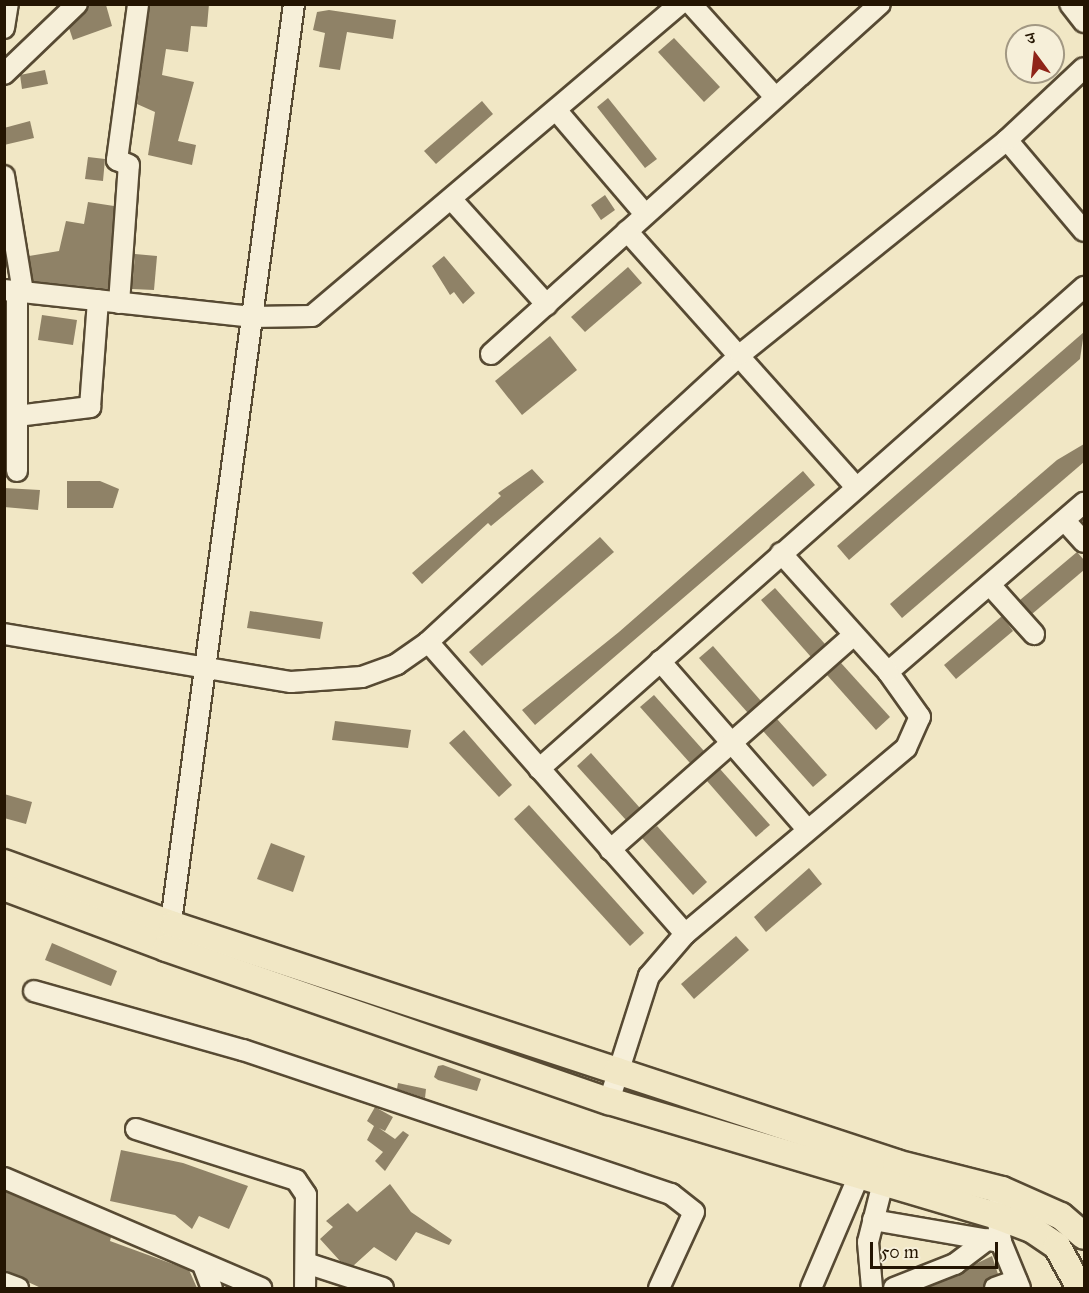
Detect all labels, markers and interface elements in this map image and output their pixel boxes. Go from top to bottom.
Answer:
north arrow [1005,24,1065,84]
text: उ [1024,28,1037,48]
scale bar [873,1230,1000,1268]
text: 50 m [881,1241,919,1263]

